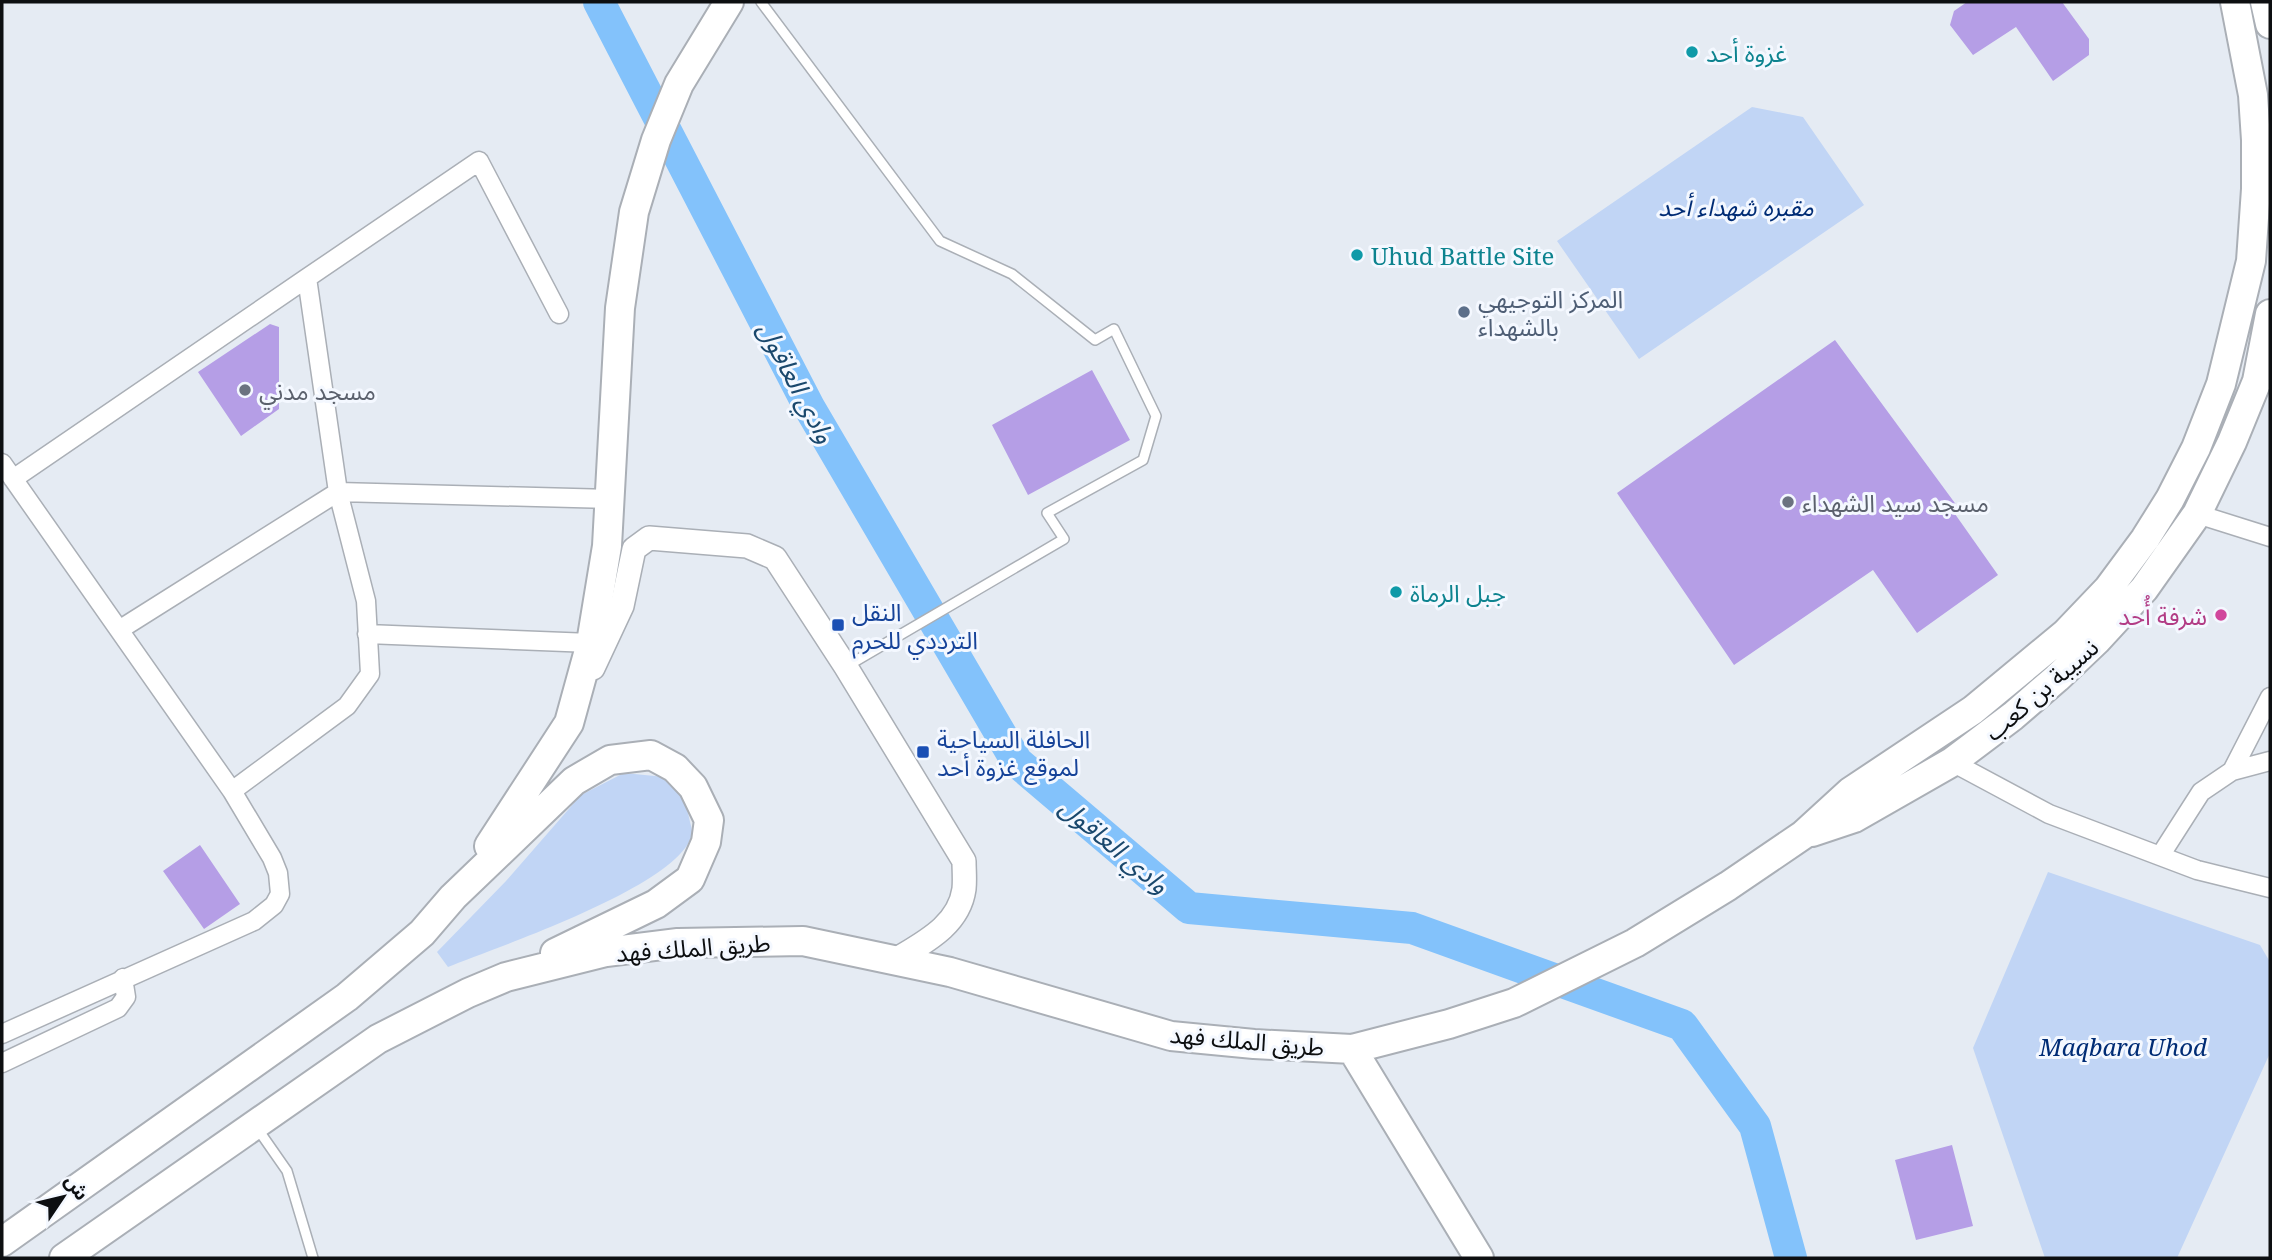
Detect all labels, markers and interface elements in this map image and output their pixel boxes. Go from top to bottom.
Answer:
place label: غزوة أحد [1706,36,1787,69]
marker: غزوة أحد [1684,44,1700,60]
park label: مقبره شهداء أحد [1658,190,1814,223]
place label: Uhud Battle Site [1371,239,1554,272]
marker: Uhud Battle Site [1349,247,1365,263]
place label: المركز التوجيهي بالشهداء [1478,282,1623,343]
marker: المركز التوجيهي بالشهداء [1456,304,1472,320]
water label: وادي العاقول [747,315,844,451]
place label: مسجد مدني [259,374,376,410]
marker: مسجد مدني [237,382,253,398]
place label: مسجد سيد الشهداء [1802,486,1989,519]
marker: مسجد سيد الشهداء [1780,494,1796,510]
place label: جبل الرماة [1410,576,1506,609]
marker: جبل الرماة [1388,584,1404,600]
place label: شرفة أُحد [2118,594,2207,632]
place label: النقل الترددي للحرم [852,595,978,659]
marker: شرفة أُحد [2213,607,2229,623]
marker: النقل الترددي للحرم [830,617,846,633]
street label: نسيبة بن كعب [1977,630,2105,748]
place label: الحافلة السياحية لموقع غزوة أحد [937,722,1090,785]
marker: الحافلة السياحية لموقع غزوة أحد [915,744,931,760]
water label: وادي العاقول [1051,789,1178,904]
street label: طريق الملك فهد [615,925,771,969]
street label: طريق الملك فهد [1168,1017,1326,1063]
park label: Maqbara Uhod [2038,1030,2207,1063]
north arrow [28,1162,98,1232]
text: ش [59,1169,95,1205]

